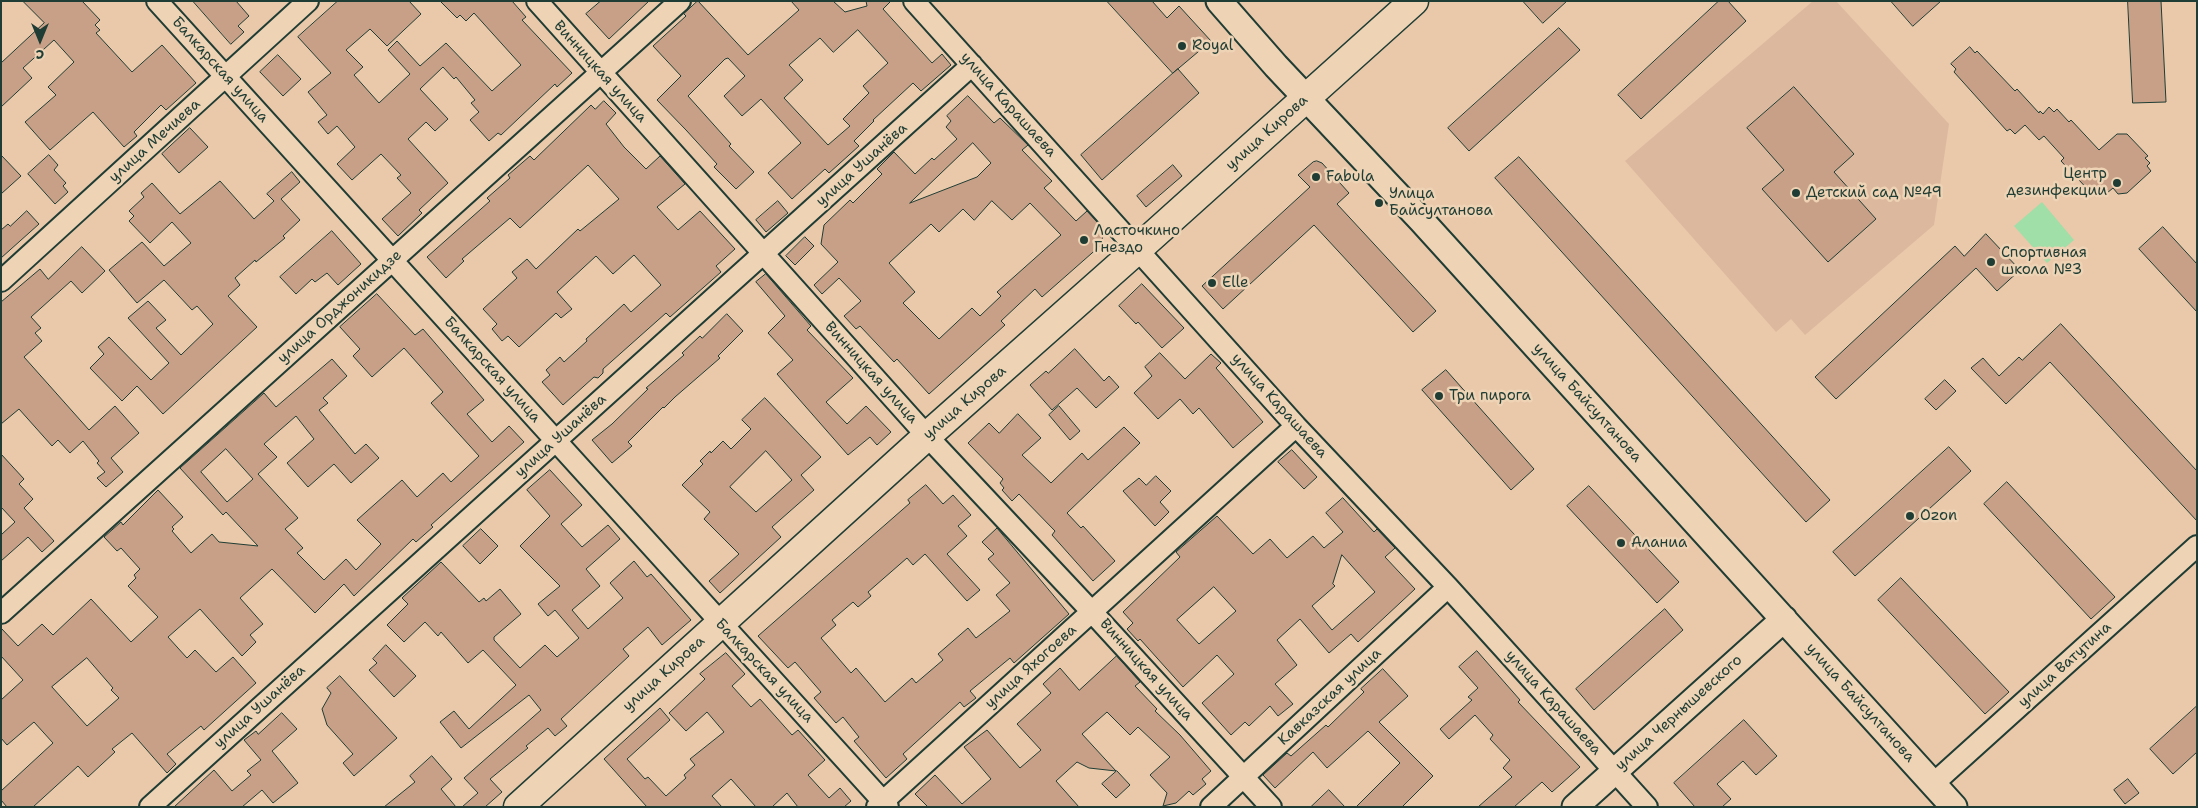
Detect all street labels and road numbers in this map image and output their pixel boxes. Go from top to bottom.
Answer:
street label: Балкарская улица [168,13,272,127]
street label: Винницкая улица [550,17,650,127]
street label: улица Карашаева [956,49,1060,161]
street label: улица Кирова [1222,91,1312,175]
street label: улица Мечиева [106,95,204,187]
street label: улица Ушанёва [813,119,911,211]
street label: улица Орджоникидзе [274,246,406,368]
street label: Балкарская улица [440,313,544,427]
street label: Винницкая улица [821,318,921,428]
street label: улица Байсултанова [1529,340,1645,466]
street label: улица Карашаева [1227,350,1331,462]
street label: улица Кирова [920,362,1010,444]
street label: улица Ушанёва [512,390,610,482]
street label: Балкарская улица [711,615,817,727]
street label: Винницкая улица [1096,615,1196,725]
street label: улица Ватутина [2015,619,2115,711]
street label: улица Яхогоева [981,621,1081,713]
street label: улица Кирова [619,632,709,716]
street label: улица Байсултанова [1802,640,1918,766]
street label: Кавказская улица [1275,645,1385,749]
street label: улица Карашаева [1501,647,1605,759]
street label: улица Чернышевского [1612,651,1746,775]
street label: улица Ушанёва [211,661,309,753]

